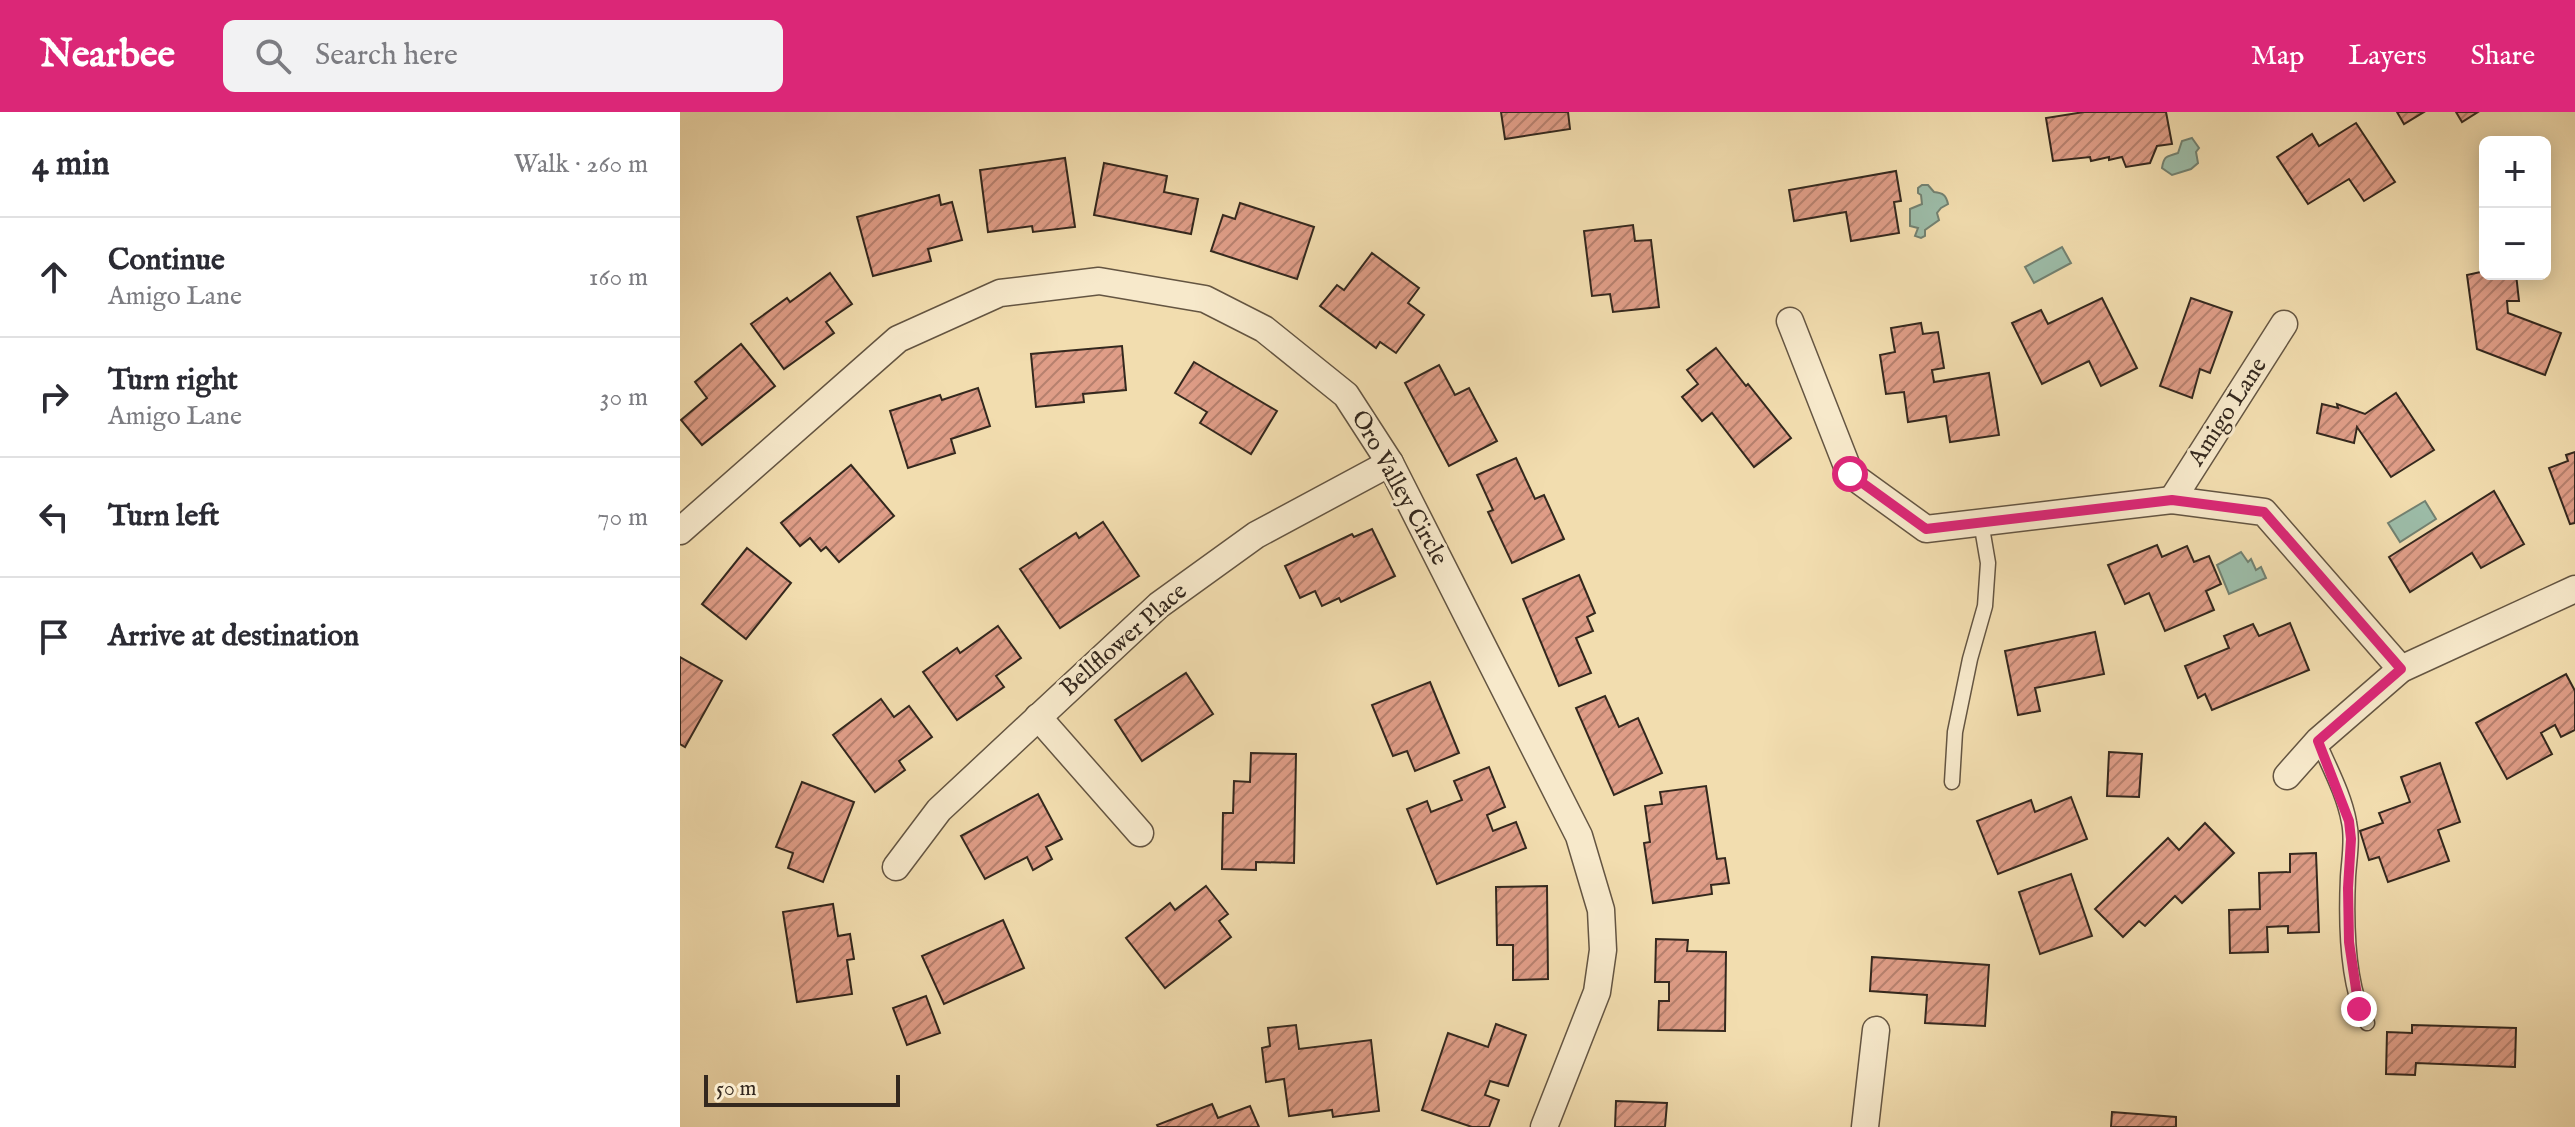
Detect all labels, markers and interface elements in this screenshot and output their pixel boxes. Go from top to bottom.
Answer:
search box [223,20,783,92]
text: Nearbee [40,32,175,80]
icon: search [251,34,295,78]
text: Search here [315,37,458,75]
text: Map [2251,39,2304,74]
text: Layers [2348,39,2427,74]
text: Share [2471,39,2535,74]
map controls [2479,136,2551,280]
button: + [2479,136,2551,208]
text: 4 min [32,143,110,186]
text: Walk · 260 m [514,148,648,181]
button: − [2479,208,2551,280]
text: Continue [108,242,225,280]
icon: ahead [32,255,76,299]
text: 160 m [589,261,648,294]
text: Amigo Lane [108,280,242,313]
street label: Amigo Lane [2181,352,2275,473]
text: Turn right [108,362,238,400]
icon: right [32,375,76,419]
text: 30 m [600,381,648,414]
text: Amigo Lane [108,400,242,433]
street label: Oro Valley Circle [1344,405,1454,571]
route start [1832,456,1868,492]
icon: left [32,495,76,539]
text: Turn left [108,498,219,536]
text: 70 m [597,501,648,534]
street label: Bellflower Place [1054,576,1194,704]
icon: arrive [32,615,76,659]
text: Arrive at destination [108,618,359,656]
route end [2341,991,2377,1027]
scale bar [704,1071,900,1107]
text: 50 m [716,1075,757,1103]

